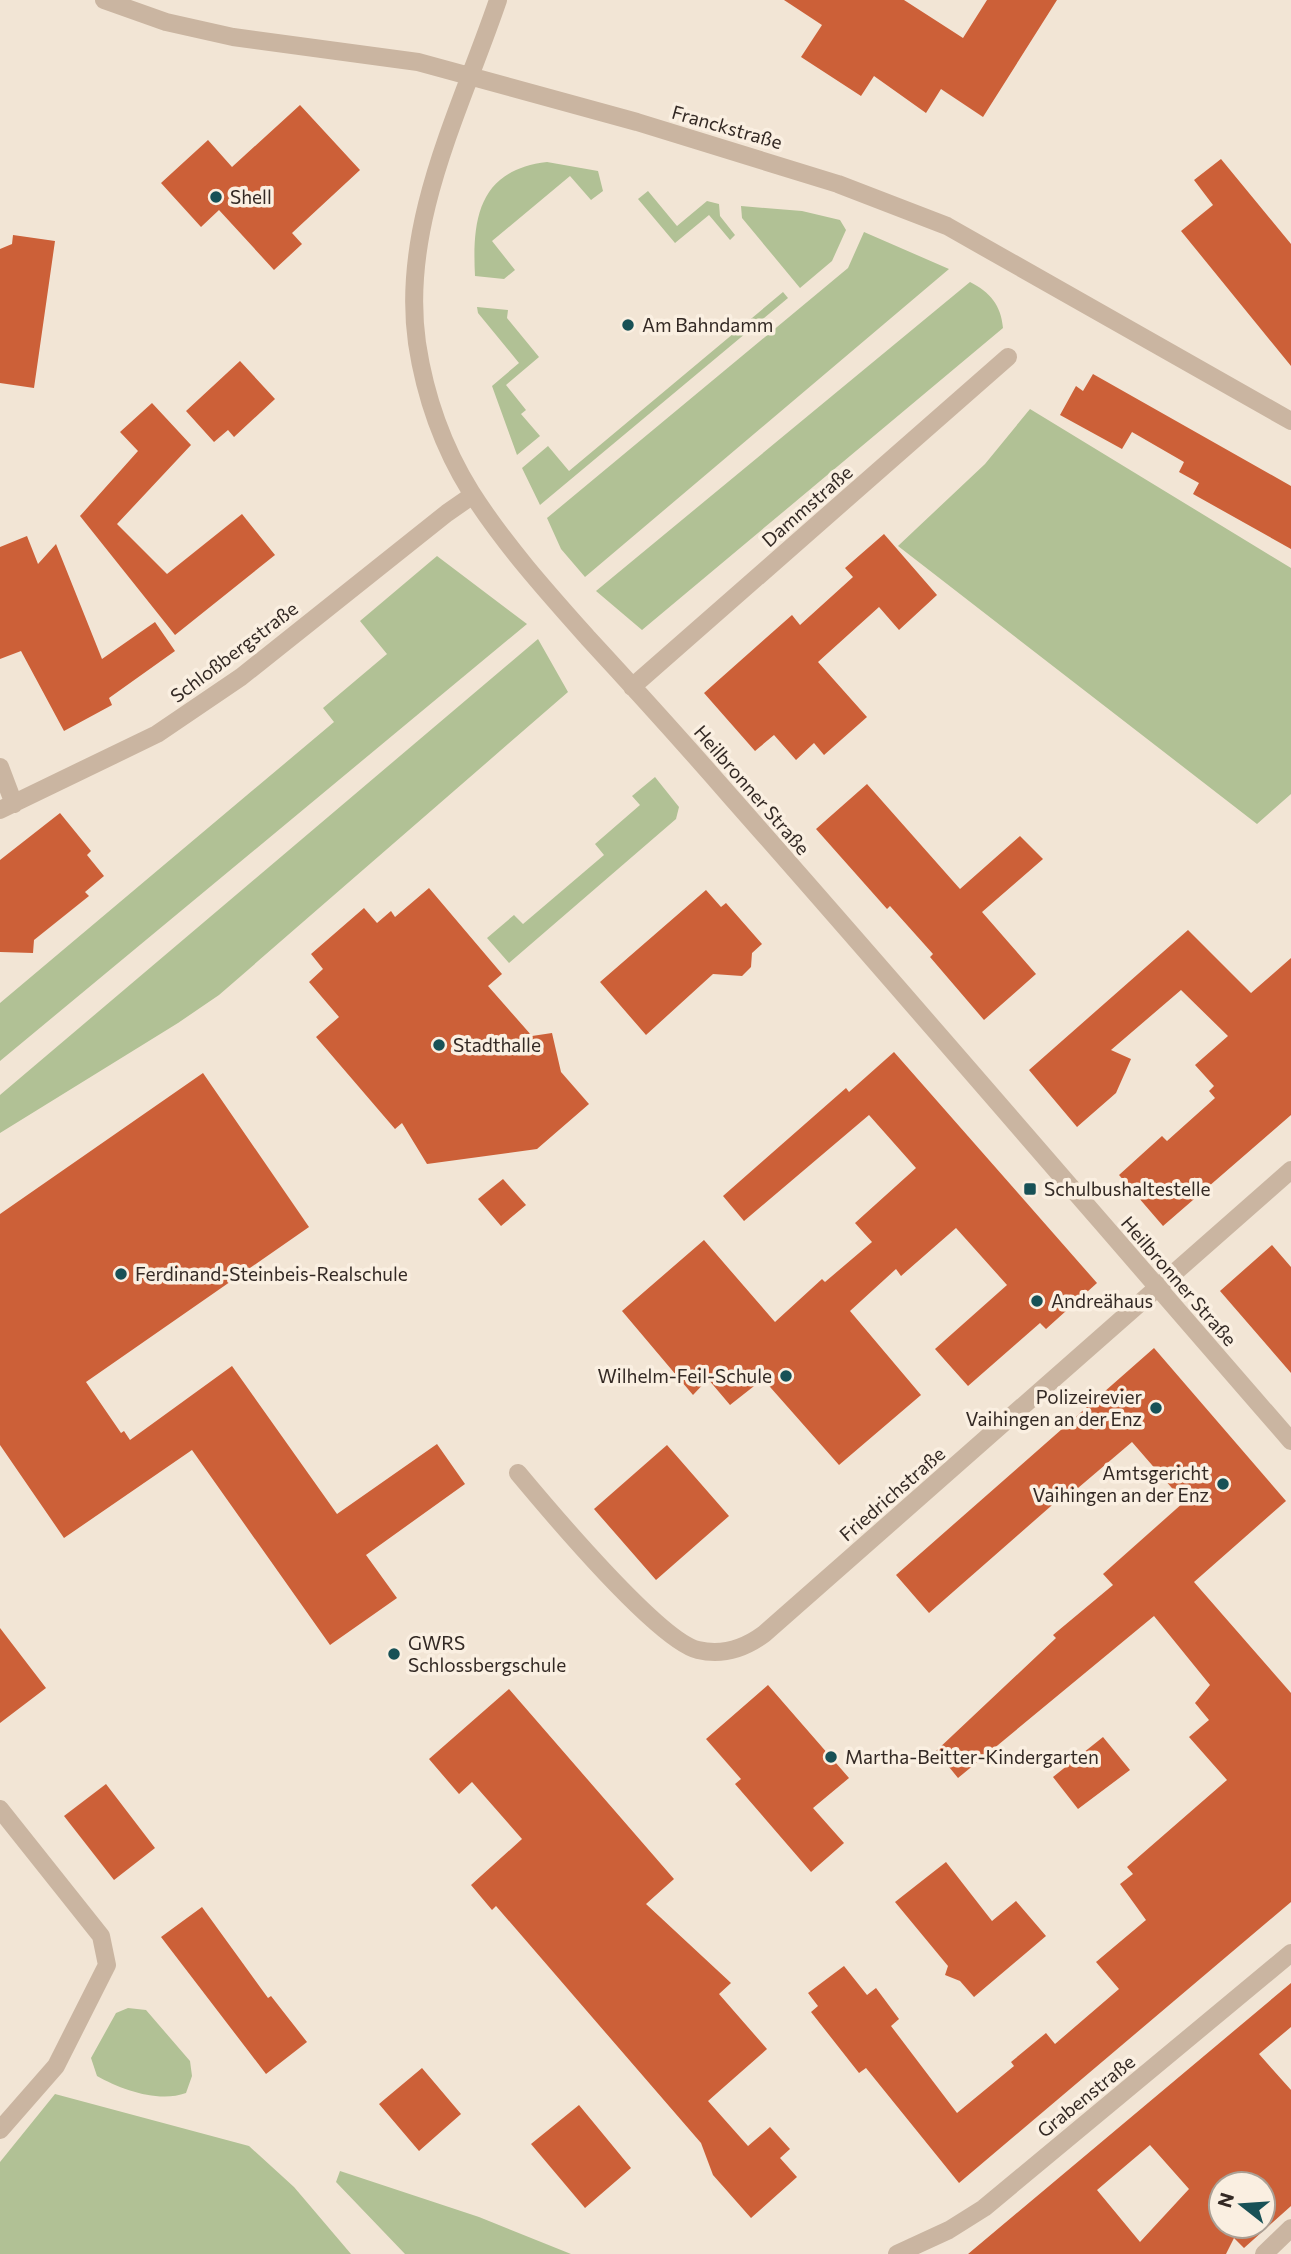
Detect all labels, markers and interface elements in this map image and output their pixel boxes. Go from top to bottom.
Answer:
street label: Franckstraße [669,100,785,153]
place label: Shell [230,185,272,208]
marker: Shell [208,189,224,205]
place label: Am Bahndamm [642,313,773,336]
marker: Am Bahndamm [620,317,636,333]
street label: Dammstraße [757,460,857,551]
street label: Schloßbergstraße [166,596,302,707]
street label: Heilbronner Straße [690,720,815,859]
place label: Stadthalle [453,1033,541,1056]
marker: Stadthalle [431,1037,447,1053]
place label: Schulbushaltestelle [1044,1177,1211,1200]
marker: Schulbushaltestelle [1022,1181,1038,1197]
street label: Heilbronner Straße [1117,1211,1242,1350]
place label: Ferdinand-Steinbeis-Realschule [135,1262,408,1285]
marker: Ferdinand-Steinbeis-Realschule [113,1266,129,1282]
place label: Andreähaus [1051,1289,1153,1312]
marker: Andreähaus [1029,1293,1045,1309]
place label: Wilhelm-Feil-Schule [597,1364,772,1387]
marker: Wilhelm-Feil-Schule [778,1368,794,1384]
place label: Polizeirevier Vaihingen an der Enz [966,1385,1142,1430]
marker: Polizeirevier Vaihingen an der Enz [1148,1400,1164,1416]
street label: Friedrichstraße [834,1442,949,1546]
place label: Amtsgericht Vaihingen an der Enz [1033,1461,1209,1506]
marker: Amtsgericht Vaihingen an der Enz [1215,1476,1231,1492]
place label: GWRS Schlossbergschule [408,1631,566,1676]
marker: GWRS Schlossbergschule [386,1646,402,1662]
place label: Martha-Beitter-Kindergarten [845,1745,1099,1768]
marker: Martha-Beitter-Kindergarten [823,1749,839,1765]
street label: Grabenstraße [1032,2049,1139,2142]
north arrow [1207,2170,1277,2240]
text: N [1212,2190,1238,2210]

